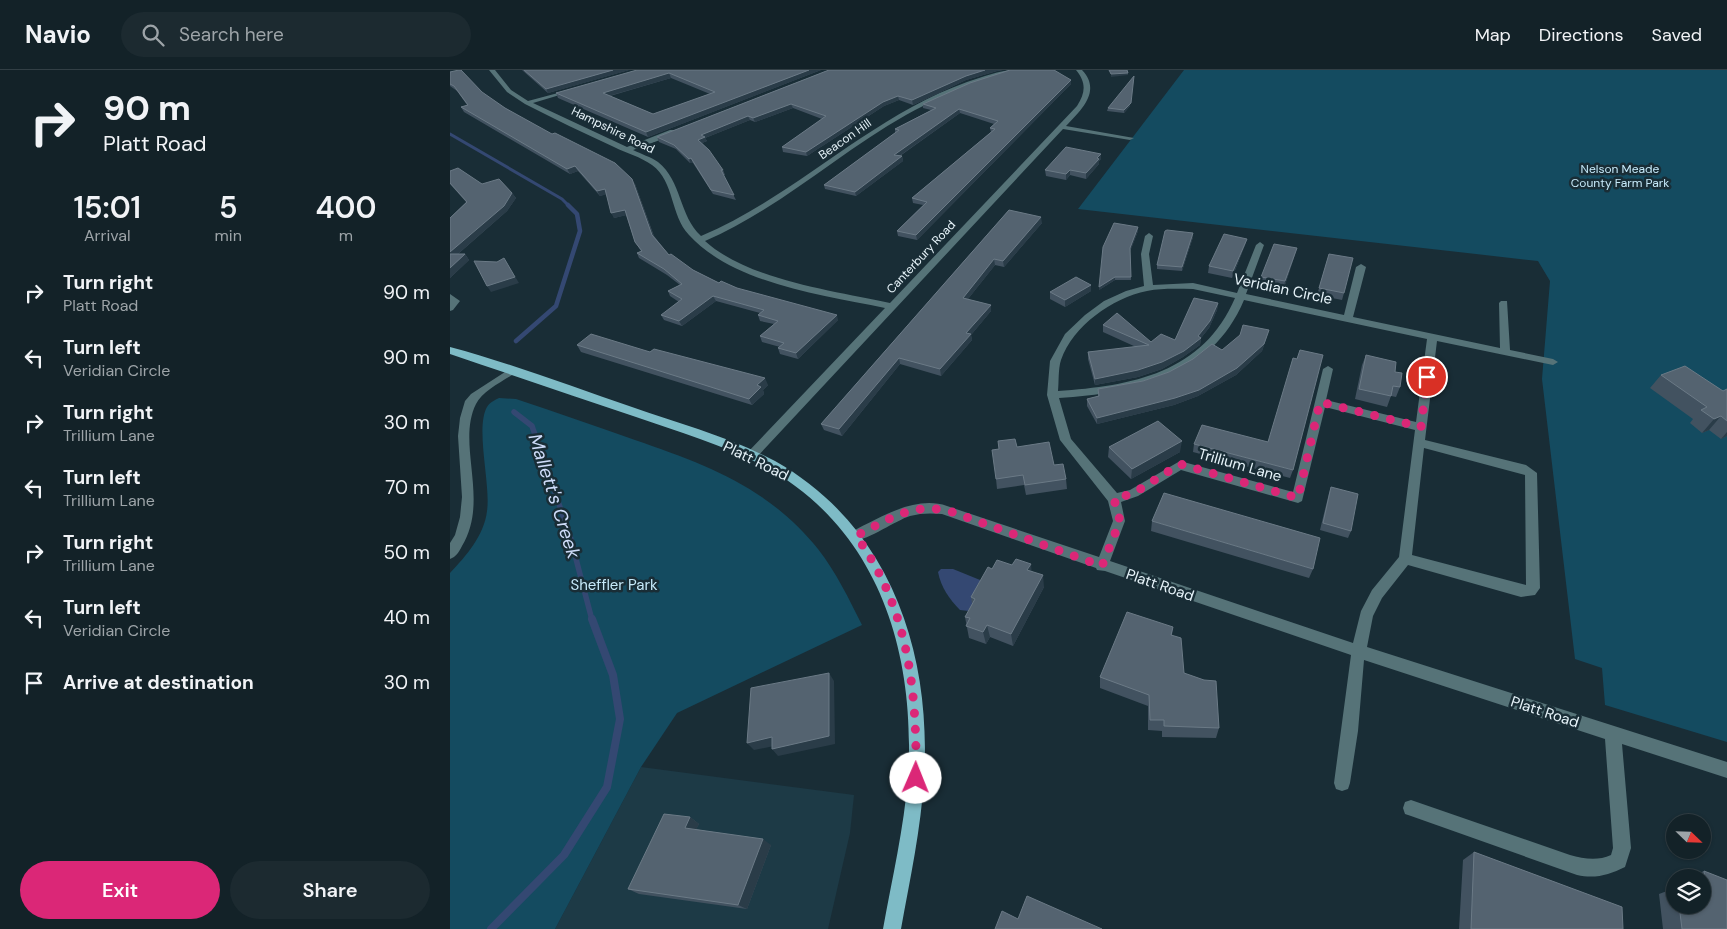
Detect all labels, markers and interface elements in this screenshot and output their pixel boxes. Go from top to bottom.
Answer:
search box [121,12,471,57]
text: Navio [25,19,91,50]
icon: search [139,21,167,49]
text: Search here [179,22,284,47]
text: Map [1475,23,1511,47]
text: Directions [1539,23,1624,47]
text: Saved [1652,23,1702,47]
text: 90 m [103,85,191,131]
icon: right [20,90,85,155]
street label: Hampshire Road [569,103,657,157]
street label: Beacon Hill [815,115,875,163]
text: Platt Road [103,129,207,158]
park label: Nelson Meade County Farm Park [1571,161,1669,191]
text: 15:01 [74,188,141,227]
text: 5 [219,188,238,227]
text: 400 [315,188,376,227]
street label: Canterbury Road [883,217,959,297]
text: Arrival [84,225,131,246]
text: min [215,225,242,246]
text: m [339,225,353,246]
street label: Veridian Circle [1232,269,1334,309]
text: Turn right [63,270,153,295]
icon: right [20,279,48,307]
text: 90 m [383,280,430,305]
text: Platt Road [63,295,138,316]
text: Turn left [63,335,141,360]
icon: left [20,344,48,372]
text: 90 m [383,345,430,370]
pin [1406,356,1448,398]
text: Veridian Circle [63,360,170,381]
icon: arrive [1413,363,1441,391]
text: Turn right [63,400,153,425]
icon: right [20,409,48,437]
text: 30 m [384,410,430,435]
text: Trillium Lane [63,425,155,446]
water label: Mallett's Creek [523,430,587,562]
street label: Platt Road [720,437,792,485]
street label: Trillium Lane [1196,444,1284,486]
text: Turn left [63,465,141,490]
icon: left [20,474,48,502]
text: 70 m [385,475,430,500]
text: Trillium Lane [63,490,155,511]
text: Turn right [63,530,153,555]
icon: right [20,539,48,567]
text: 50 m [383,540,430,565]
text: Trillium Lane [63,555,155,576]
street label: Platt Road [1123,564,1197,606]
park label: Sheffler Park [570,575,658,595]
text: Turn left [63,595,141,620]
icon: left [20,604,48,632]
text: 40 m [383,605,430,630]
text: Veridian Circle [63,620,170,641]
icon: arrive [20,669,48,697]
text: Arrive at destination [63,670,254,695]
text: 30 m [384,670,430,695]
street label: Platt Road [1508,692,1582,732]
position arrow [889,751,941,803]
north arrow [1666,814,1711,859]
map controls [1666,814,1711,914]
button: Exit [20,861,220,919]
button: Share [230,861,430,919]
button: layers [1666,869,1711,914]

